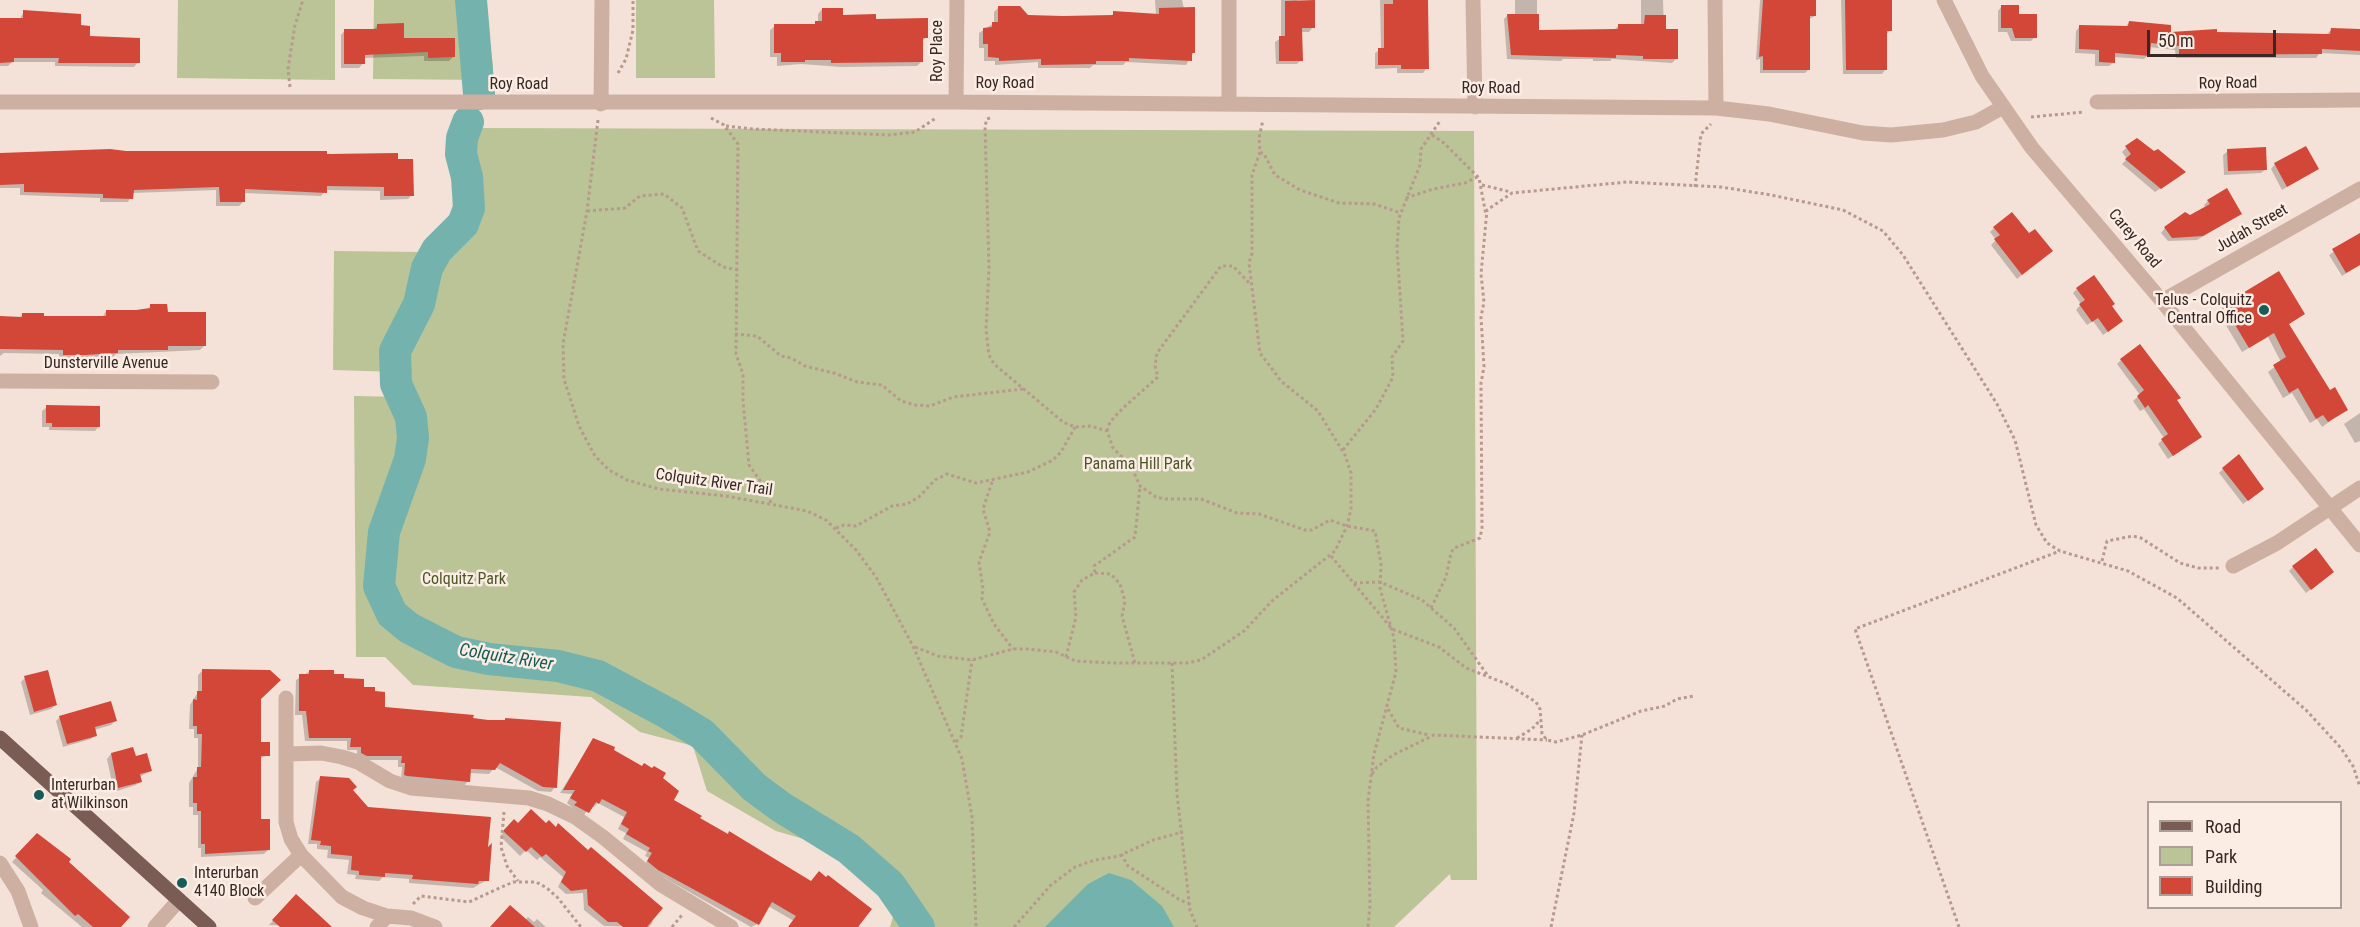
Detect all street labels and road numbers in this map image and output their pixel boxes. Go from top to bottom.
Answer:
street label: Roy Place [928,20,948,82]
street label: Roy Road [976,74,1034,94]
street label: Roy Road [2198,74,2258,94]
street label: Roy Road [490,75,548,95]
street label: Roy Road [1462,79,1520,99]
street label: Judah Street [2213,201,2291,257]
street label: Carey Road [2104,206,2164,272]
street label: Dunsterville Avenue [44,354,168,374]
street label: Colquitz River Trail [654,465,774,501]

